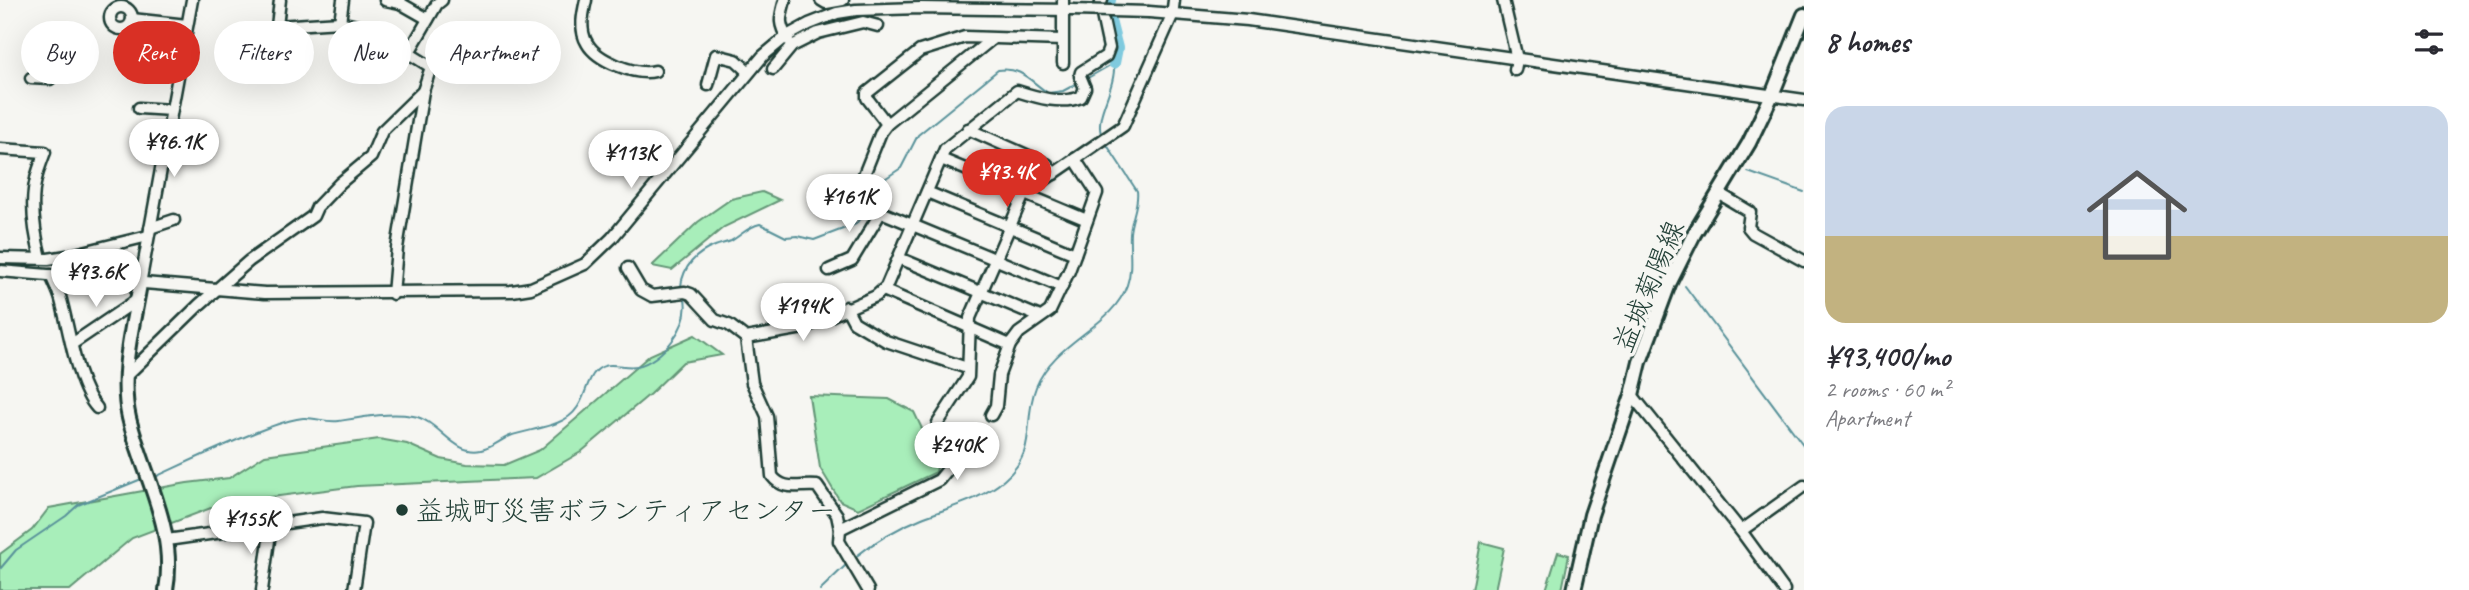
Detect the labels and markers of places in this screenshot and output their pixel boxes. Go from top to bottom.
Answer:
pin: ¥96.1K [117,120,231,179]
pin: ¥113K [582,130,680,190]
pin: ¥93.4K [950,150,1064,209]
pin: ¥161K [800,174,898,234]
pin: ¥93.6K [39,250,153,309]
pin: ¥194K [754,284,852,343]
pin: ¥240K [908,422,1006,482]
place label: 益城町災害ボランティアセンター [416,493,836,528]
pin: ¥155K [202,496,300,556]
marker: 益城町災害ボランティアセンター [394,502,410,518]

